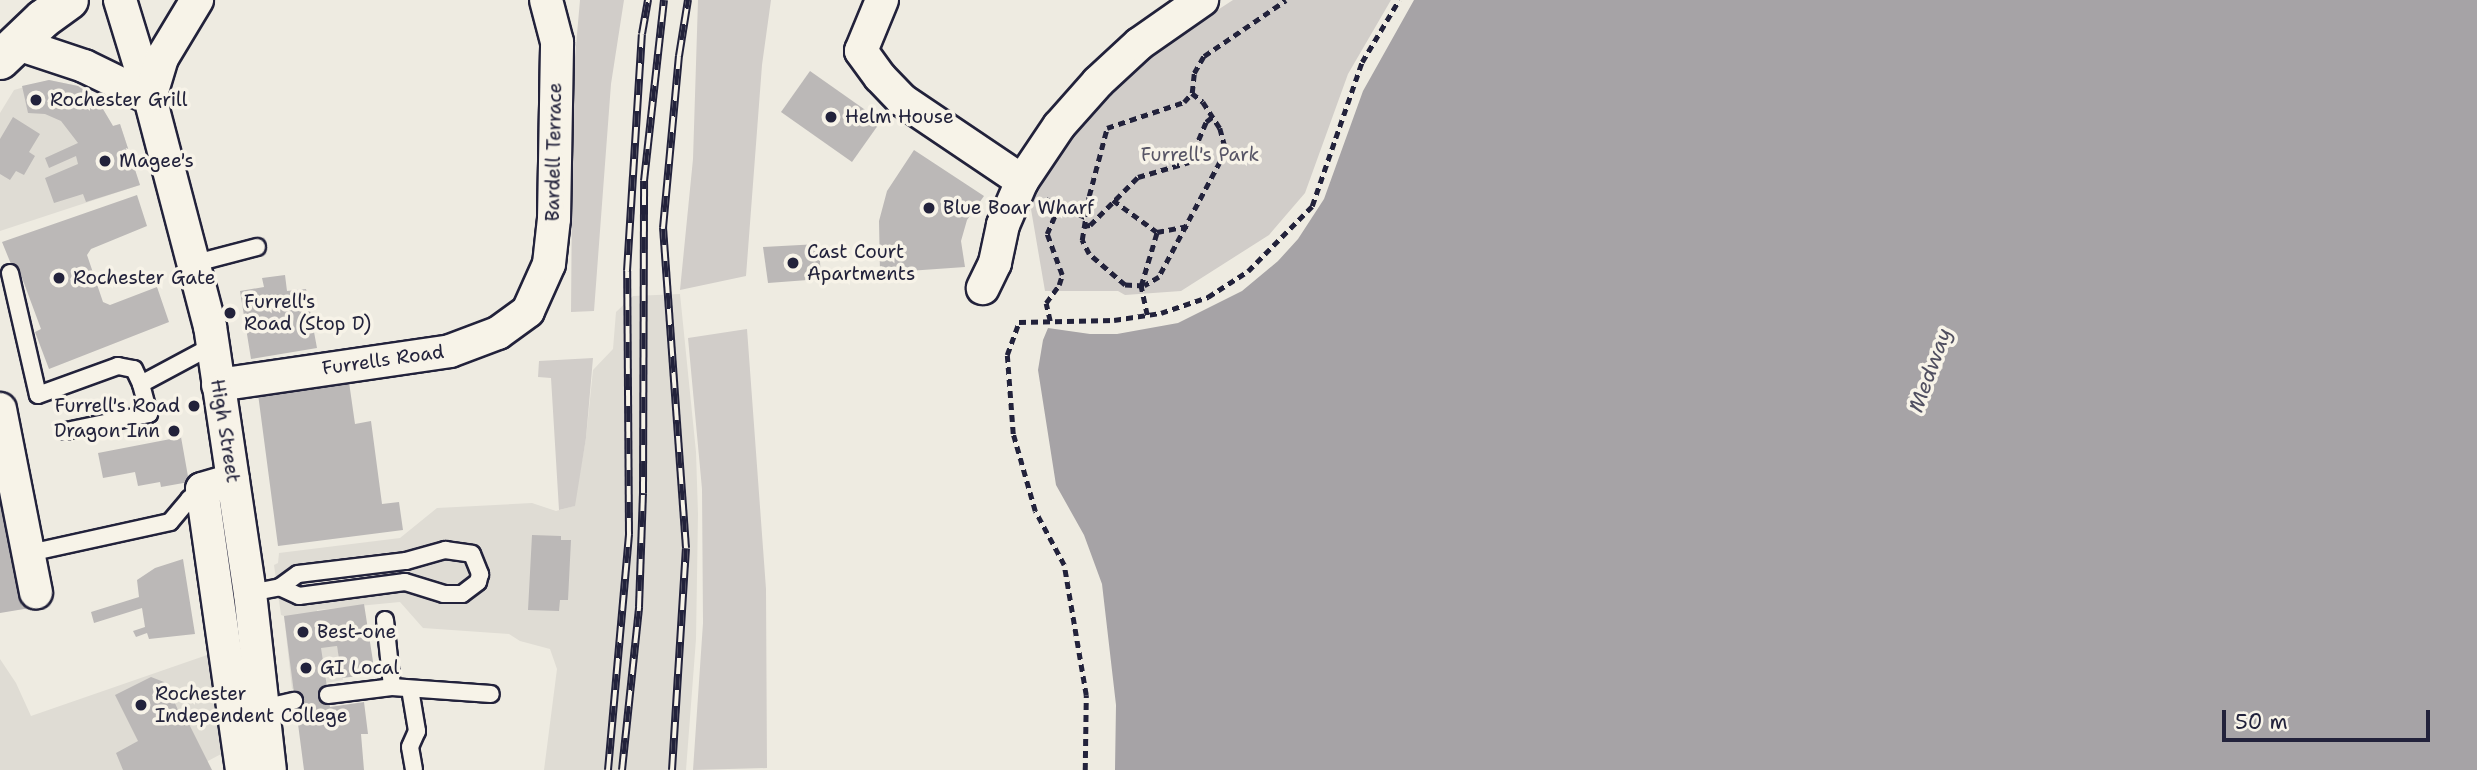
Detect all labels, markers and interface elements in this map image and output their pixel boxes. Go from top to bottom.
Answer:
street label: Bardell Terrace [541,82,567,222]
place label: Rochester Grill [50,89,187,111]
marker: Rochester Grill [28,92,44,108]
place label: Helm House [845,106,954,128]
marker: Helm House [823,109,839,125]
park label: Furrell's Park [1141,144,1259,166]
place label: Magee's [119,150,194,172]
marker: Magee's [97,153,113,169]
place label: Blue Boar Wharf [943,197,1094,219]
marker: Blue Boar Wharf [921,200,937,216]
place label: Cast Court Apartments [807,241,915,285]
marker: Cast Court Apartments [785,255,801,271]
place label: Rochester Gate [73,267,215,289]
marker: Rochester Gate [51,270,67,286]
place label: Furrell's Road (Stop D) [244,291,371,335]
marker: Furrell's Road (Stop D) [222,305,238,321]
water label: Medway [1903,324,1957,416]
street label: Furrells Road [321,340,445,380]
street label: High Street [206,378,244,484]
place label: Furrell's Road [54,395,180,417]
marker: Furrell's Road [186,398,202,414]
place label: Dragon Inn [54,420,160,442]
marker: Dragon Inn [166,423,182,439]
place label: Best-one [317,621,396,643]
marker: Best-one [295,624,311,640]
place label: GI Local [320,657,399,679]
marker: GI Local [298,660,314,676]
place label: Rochester Independent College [155,683,347,727]
scale bar [2225,696,2433,740]
marker: Rochester Independent College [133,697,149,713]
text: 50 m [2235,708,2288,736]

